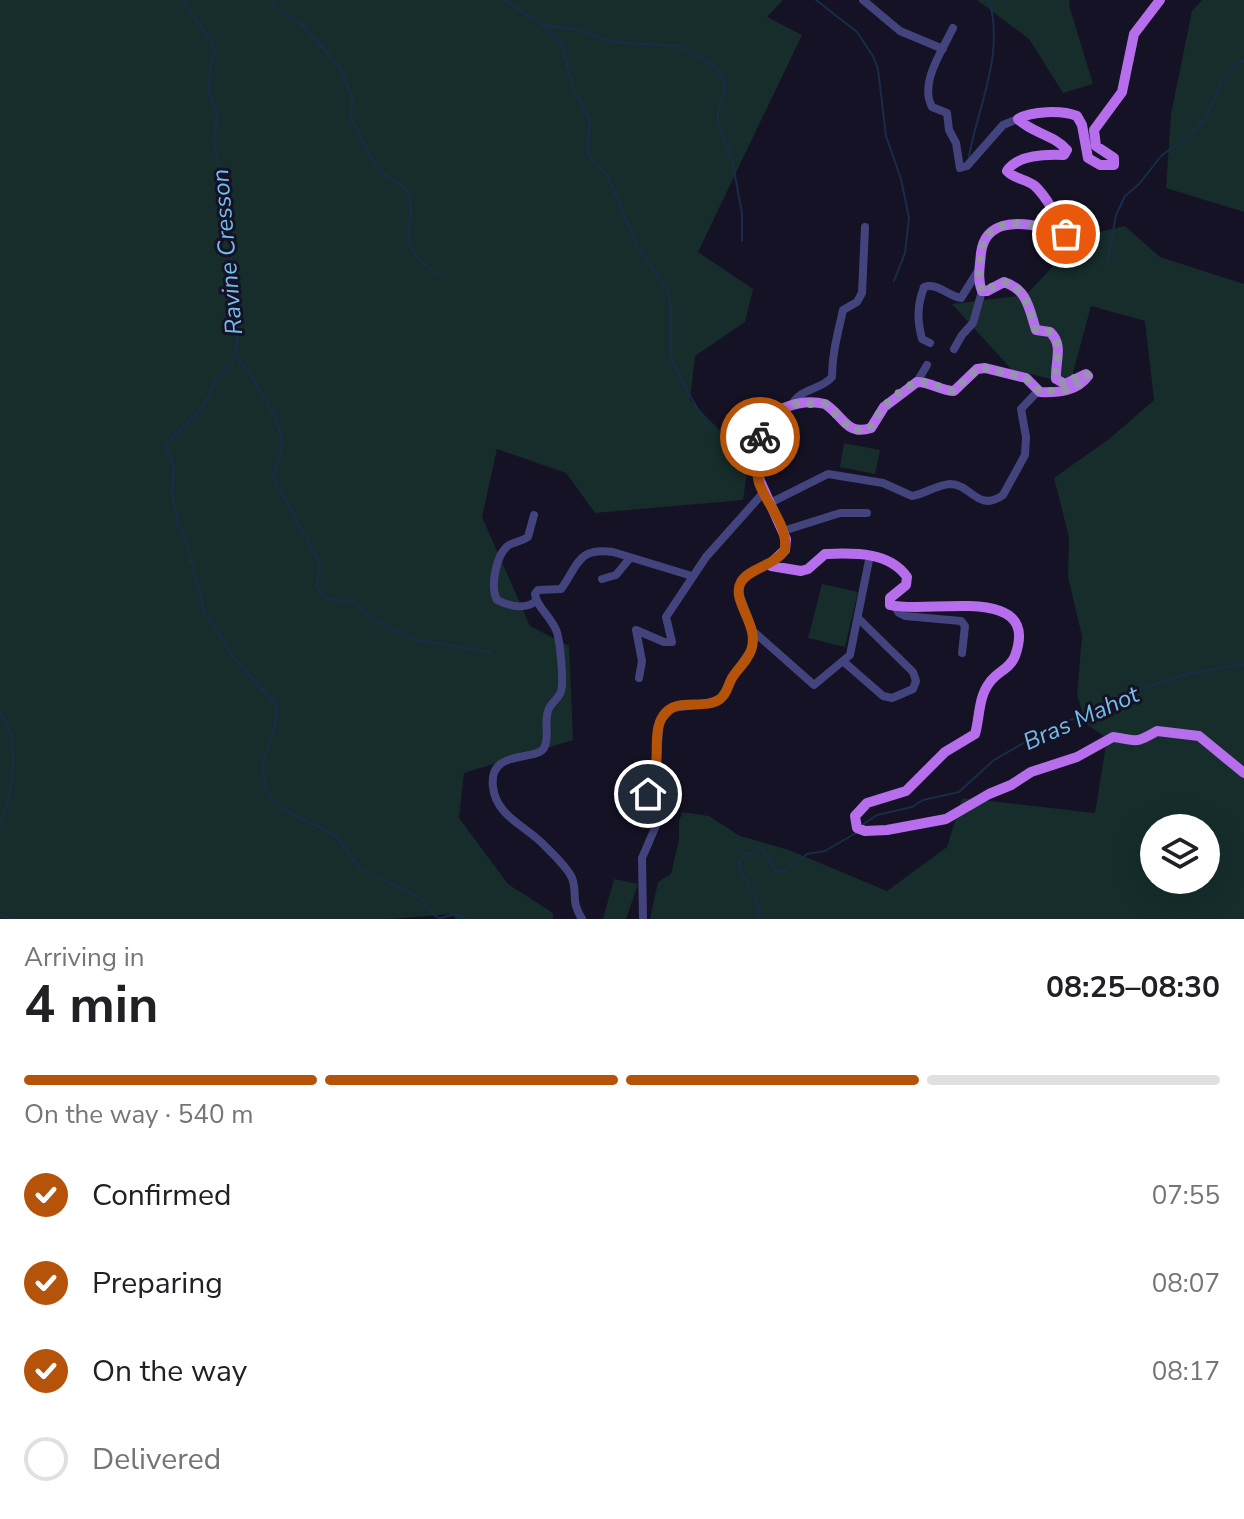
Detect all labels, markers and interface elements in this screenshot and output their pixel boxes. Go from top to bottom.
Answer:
water label: Ravine Cresson [204,168,250,336]
pin [1032,200,1100,268]
icon: bag [1044,212,1088,256]
courier [720,397,800,477]
icon: bike [738,415,782,459]
water label: Bras Mahot [1018,678,1145,758]
pin [614,760,682,828]
icon: home [626,772,670,816]
map controls [1140,814,1220,894]
button: layers [1140,814,1220,894]
text: Arriving in [24,940,145,975]
text: 08:25–08:30 [1046,967,1220,1008]
text: 4 min [24,969,159,1040]
text: On the way · 540 m [24,1097,253,1132]
icon: check [24,1173,68,1217]
text: Confirmed [92,1175,232,1216]
text: 07:55 [1152,1178,1220,1213]
icon: check [24,1261,68,1305]
text: Preparing [92,1263,223,1304]
text: 08:07 [1152,1266,1220,1301]
icon: check [24,1349,68,1393]
text: On the way [92,1351,247,1392]
text: 08:17 [1152,1354,1220,1389]
text: Delivered [92,1439,221,1480]

